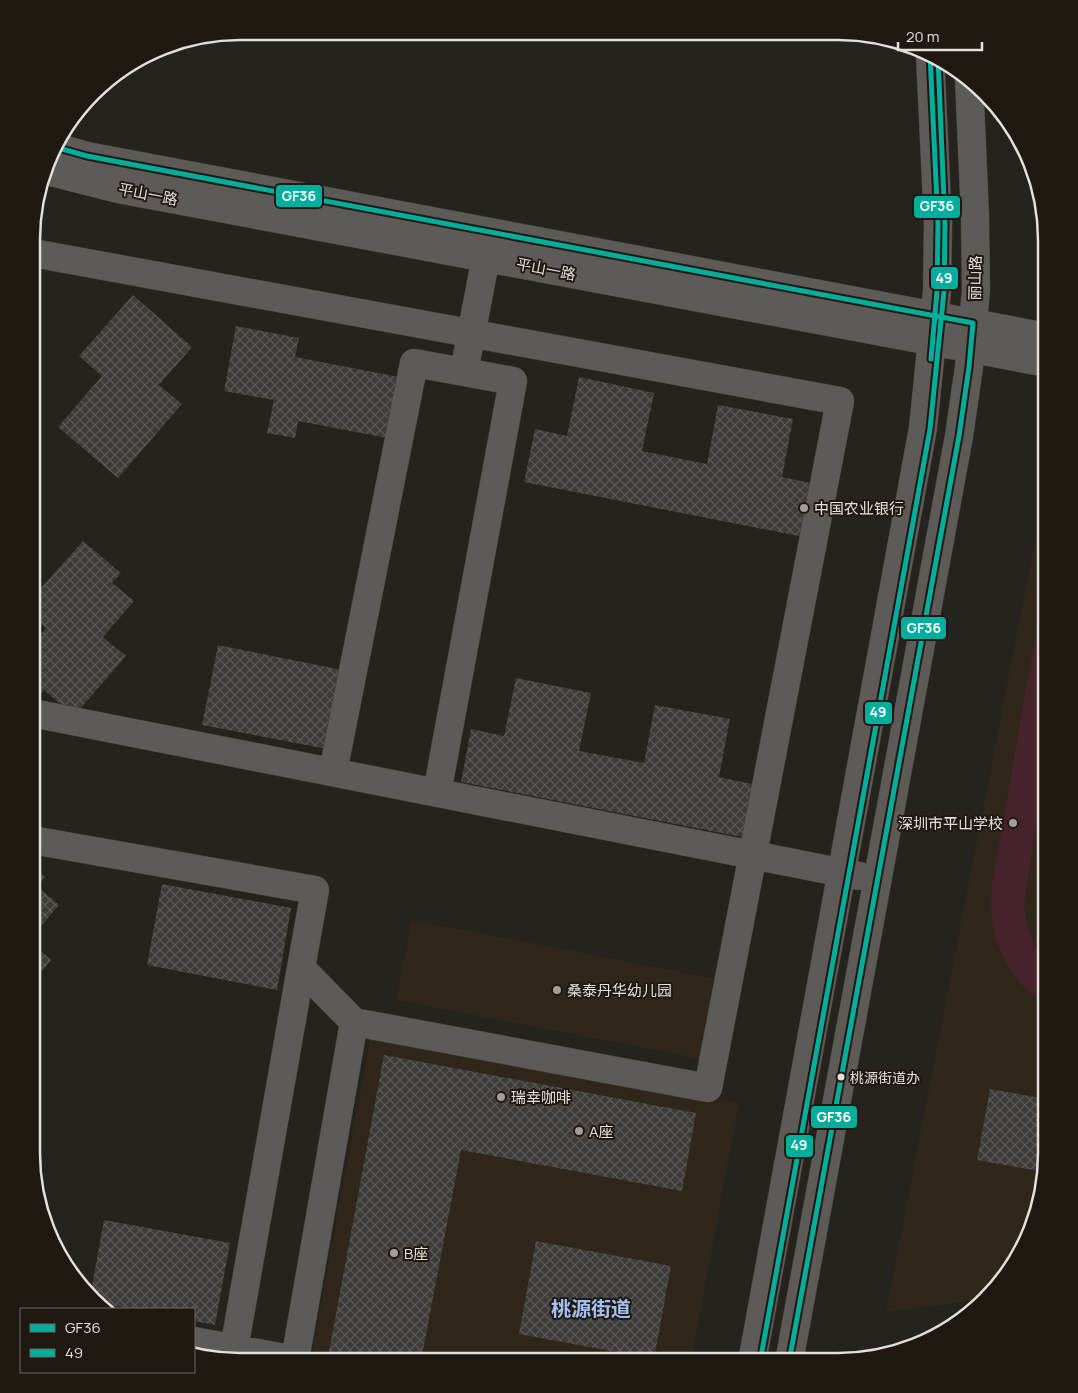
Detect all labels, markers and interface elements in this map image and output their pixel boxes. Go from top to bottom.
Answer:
scale bar [898,20,982,52]
text: 20 m [906,26,939,47]
street label: 平山一路 [117,178,179,210]
line badge: GF36 [275,184,323,208]
text: GF36 [282,186,316,205]
line badge: GF36 [913,195,961,219]
text: GF36 [920,196,954,215]
street label: 平山一路 [515,253,577,285]
street label: 丽山路 [964,255,986,301]
line badge: 49 [930,266,959,290]
text: 49 [936,268,952,287]
place label: 中国农业银行 [814,498,904,519]
marker: 中国农业银行 [798,502,810,514]
line badge: GF36 [900,616,947,640]
text: GF36 [907,618,941,637]
line badge: 49 [864,701,893,725]
text: 49 [870,702,886,721]
place label: 深圳市平山学校 [898,813,1003,834]
marker: 深圳市平山学校 [1007,817,1019,829]
place label: 桑泰丹华幼儿园 [567,980,672,1001]
marker: 桑泰丹华幼儿园 [551,984,563,996]
place label: 桃源街道办 [850,1068,920,1087]
marker: 桃源街道办 [836,1072,846,1082]
place label: 瑞幸咖啡 [511,1087,571,1108]
marker: 瑞幸咖啡 [495,1091,507,1103]
line badge: GF36 [810,1105,858,1129]
text: GF36 [817,1107,851,1126]
place label: A座 [589,1121,614,1142]
marker: A座 [573,1125,585,1137]
line badge: 49 [785,1134,814,1158]
text: 49 [791,1135,807,1154]
place label: B座 [404,1243,428,1264]
marker: B座 [388,1247,400,1259]
district label: 桃源街道 [551,1295,631,1322]
legend [20,1308,195,1373]
text: GF36 [65,1317,101,1338]
text: 49 [65,1342,83,1363]

